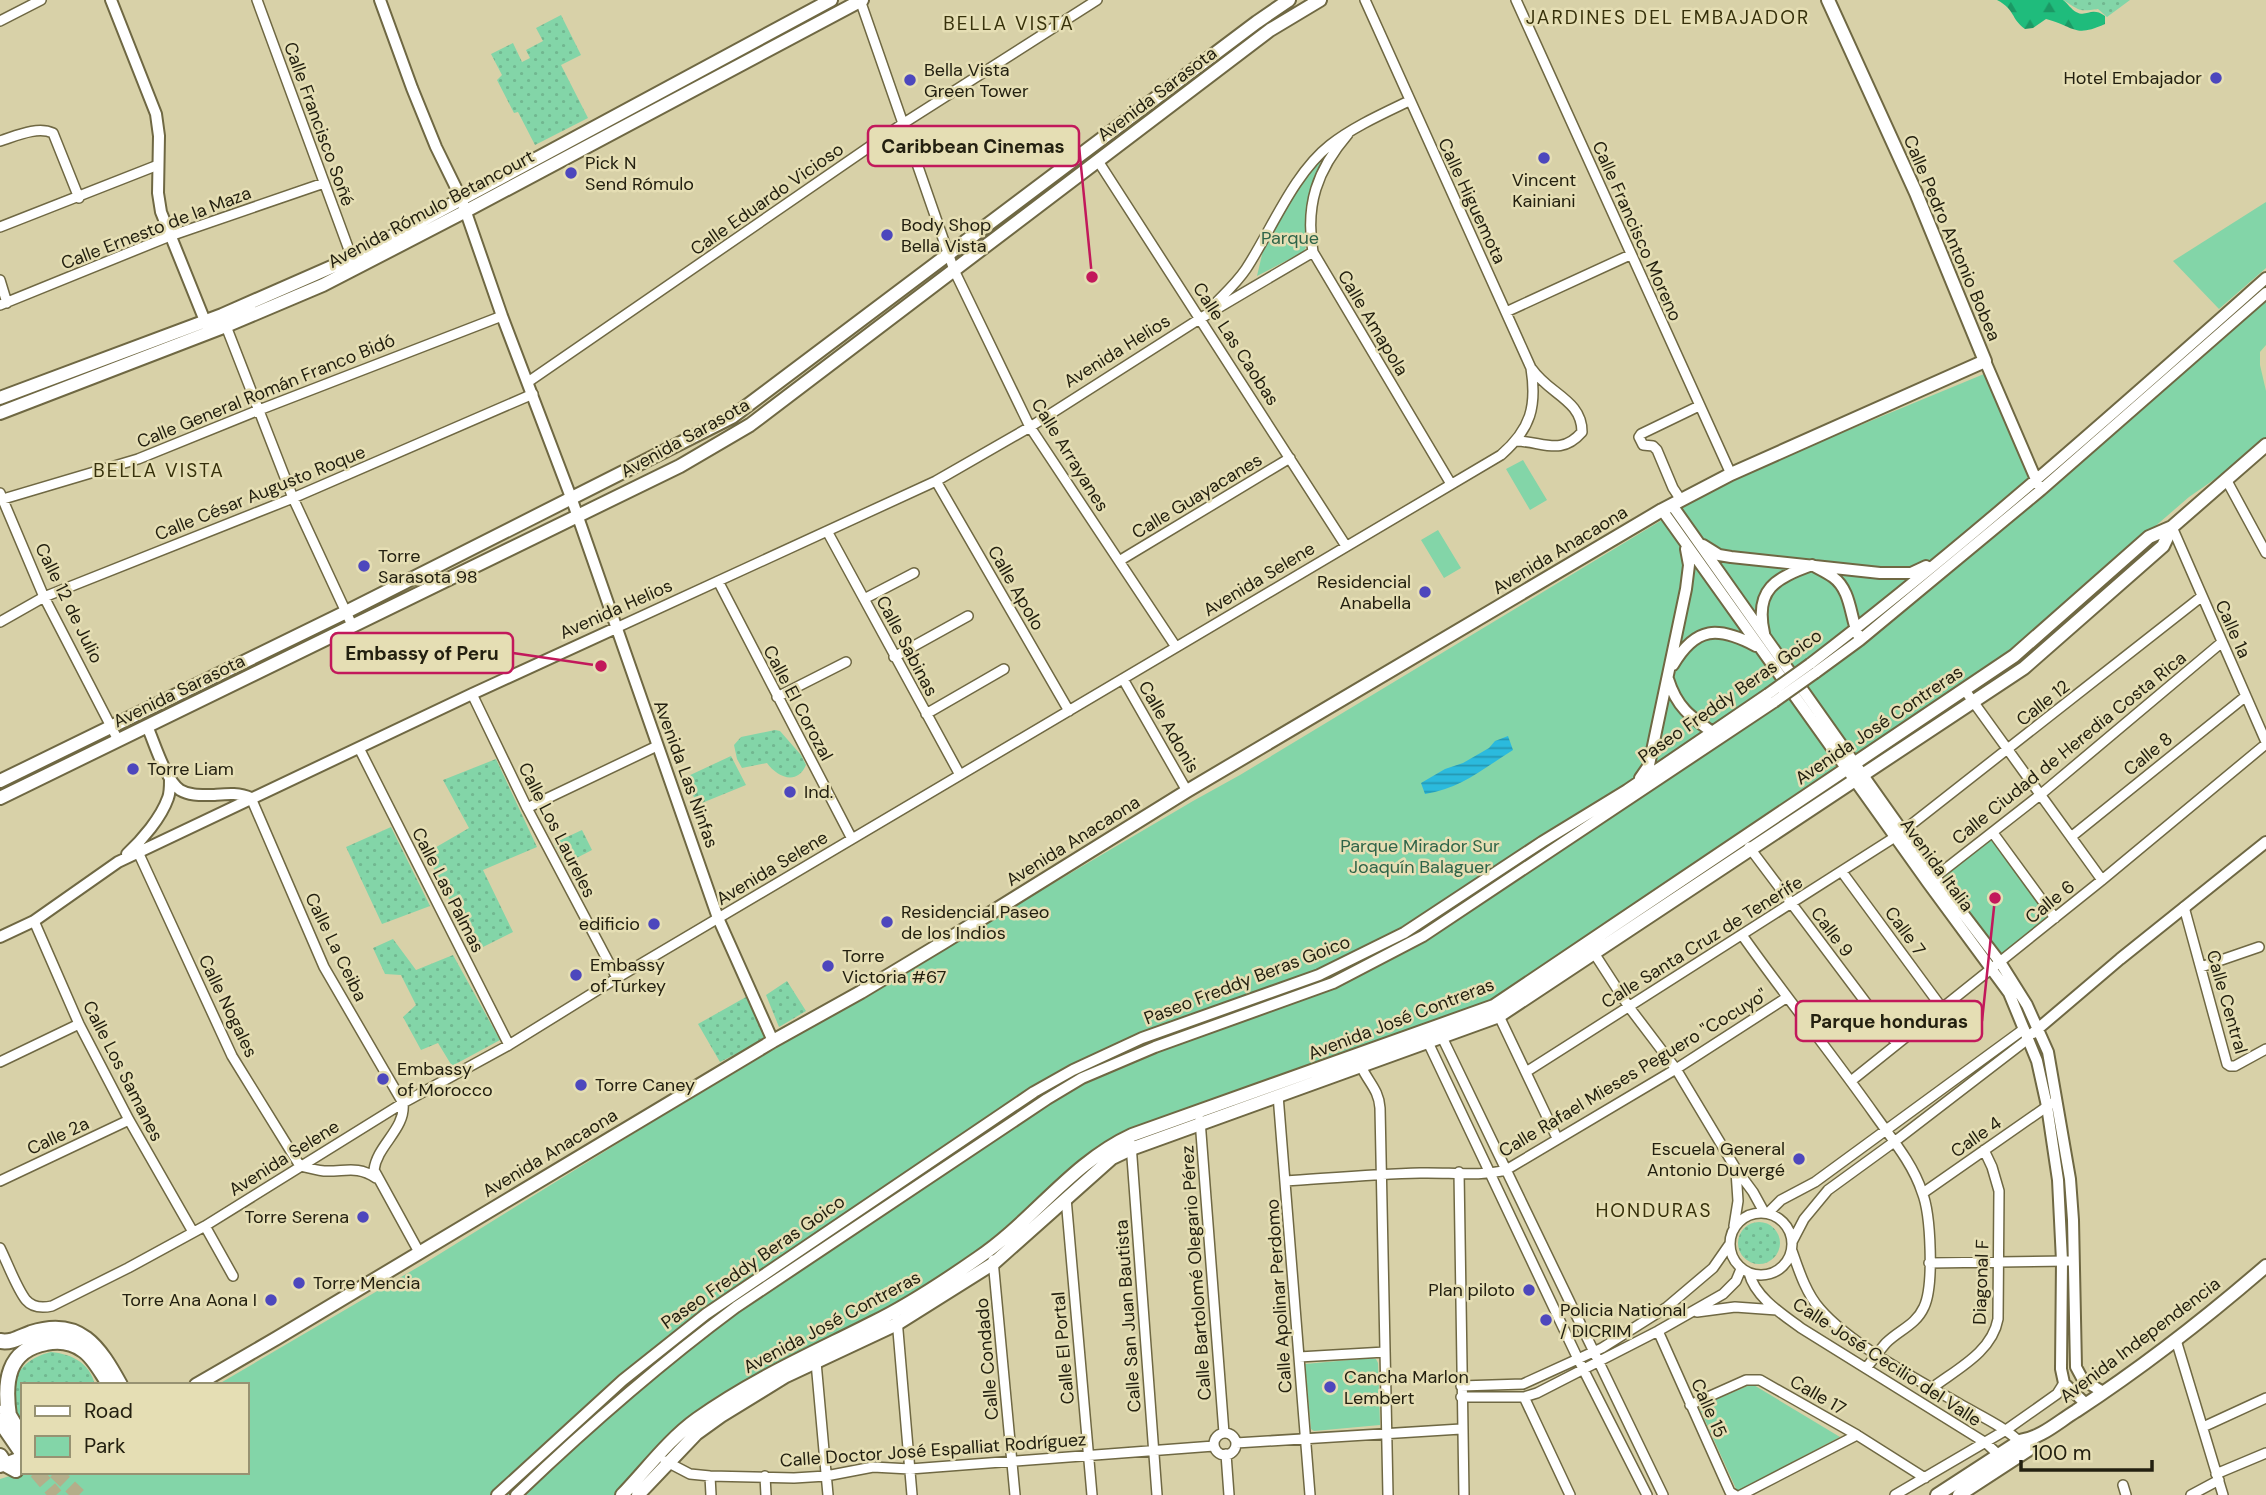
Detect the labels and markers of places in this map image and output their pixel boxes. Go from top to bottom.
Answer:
place label: Bella Vista Green Tower [924,58,1029,103]
place label: Hotel Embajador [2064,66,2202,90]
marker: Hotel Embajador [2208,70,2224,86]
marker: Bella Vista Green Tower [902,72,918,88]
callout: Caribbean Cinemas [868,126,1079,166]
marker: Vincent Kainiani [1536,150,1552,166]
place label: Pick N Send Rómulo [585,151,694,196]
marker: Pick N Send Rómulo [563,165,579,181]
place label: Vincent Kainiani [1512,168,1576,213]
place label: Body Shop Bella Vista [901,213,991,258]
marker: Body Shop Bella Vista [879,227,895,243]
place label: Torre Sarasota 98 [378,544,478,589]
marker: Torre Sarasota 98 [356,558,372,574]
place label: Residencial Anabella [1317,570,1411,615]
marker: Residencial Anabella [1417,584,1433,600]
callout: Embassy of Peru [331,633,513,673]
place label: Torre Liam [147,757,234,781]
marker: Torre Liam [125,761,141,777]
place label: Ind. [804,780,833,804]
marker: Ind. [782,784,798,800]
place label: Residencial Paseo de los Indios [901,900,1050,945]
place label: edificio [579,912,640,936]
marker: Residencial Paseo de los Indios [879,914,895,930]
marker: edificio [646,916,662,932]
place label: Torre Victoria #67 [842,944,946,989]
place label: Embassy of Turkey [590,953,666,998]
marker: Torre Victoria #67 [820,958,836,974]
marker: Embassy of Turkey [568,967,584,983]
callout: Parque honduras [1796,1001,1982,1041]
place label: Embassy of Morocco [397,1057,493,1102]
marker: Embassy of Morocco [375,1071,391,1087]
place label: Torre Caney [595,1073,695,1097]
marker: Torre Caney [573,1077,589,1093]
place label: Escuela General Antonio Duvergé [1647,1137,1785,1182]
marker: Escuela General Antonio Duvergé [1791,1151,1807,1167]
place label: Torre Serena [245,1205,349,1229]
marker: Torre Serena [355,1209,371,1225]
place label: Torre Mencia [313,1271,420,1295]
marker: Torre Mencia [291,1275,307,1291]
place label: Plan piloto [1428,1278,1515,1302]
marker: Plan piloto [1521,1282,1537,1298]
place label: Torre Ana Aona I [122,1288,257,1312]
marker: Torre Ana Aona I [263,1292,279,1308]
place label: Policia National / DICRIM [1560,1298,1686,1343]
marker: Policia National / DICRIM [1538,1312,1554,1328]
place label: Cancha Marlon Lembert [1344,1365,1469,1410]
marker: Cancha Marlon Lembert [1322,1379,1338,1395]

